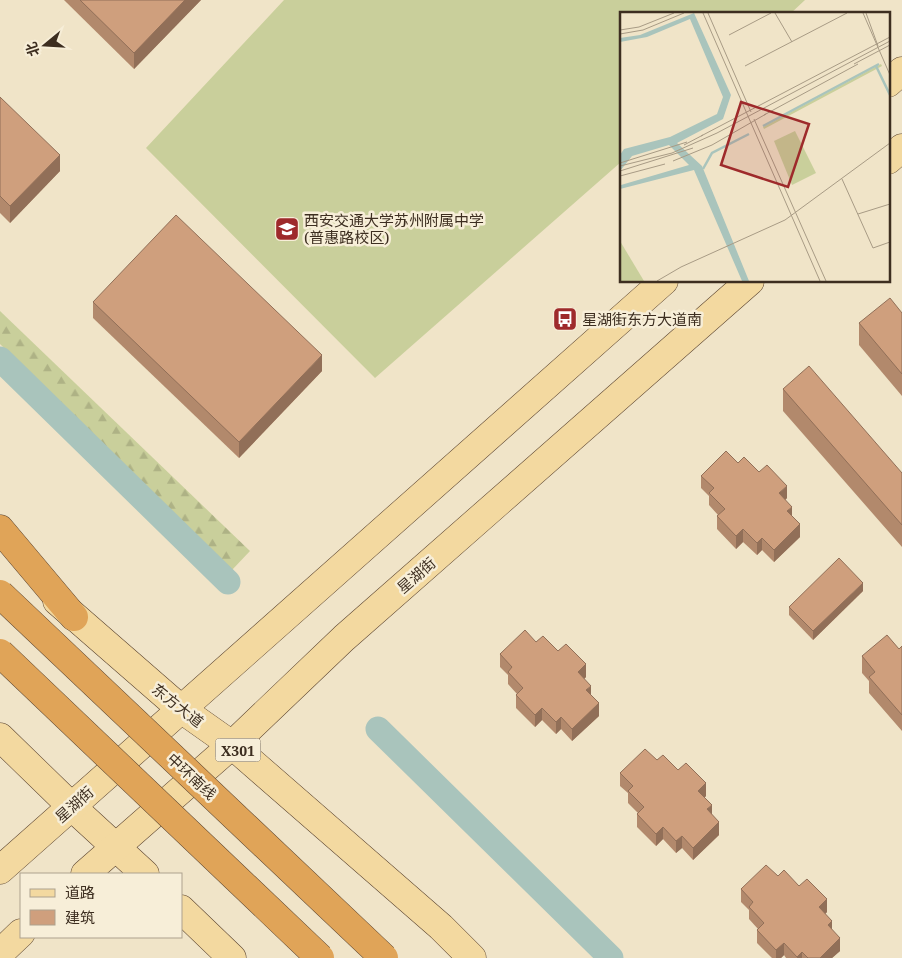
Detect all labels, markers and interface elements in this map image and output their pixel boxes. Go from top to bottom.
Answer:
inset map [620,12,890,282]
north arrow [20,20,70,70]
text: 北 [21,40,43,59]
place label: 西安交通大学苏州附属中学 (普惠路校区) [304,210,484,247]
school or university icon: 西安交通大学苏州附属中学 (普惠路校区) [274,216,300,242]
bus stop icon: 星湖街东方大道南 [552,306,578,332]
place label: 星湖街东方大道南 [582,309,702,329]
street label: 星湖街 [392,553,440,597]
street label: 东方大道 [148,679,208,731]
road number: X301 [216,738,260,762]
street label: 中环南线 [163,748,221,804]
street label: 星湖街 [51,782,97,826]
legend [20,873,182,938]
text: 道路 [65,882,95,902]
text: 建筑 [65,907,95,927]

